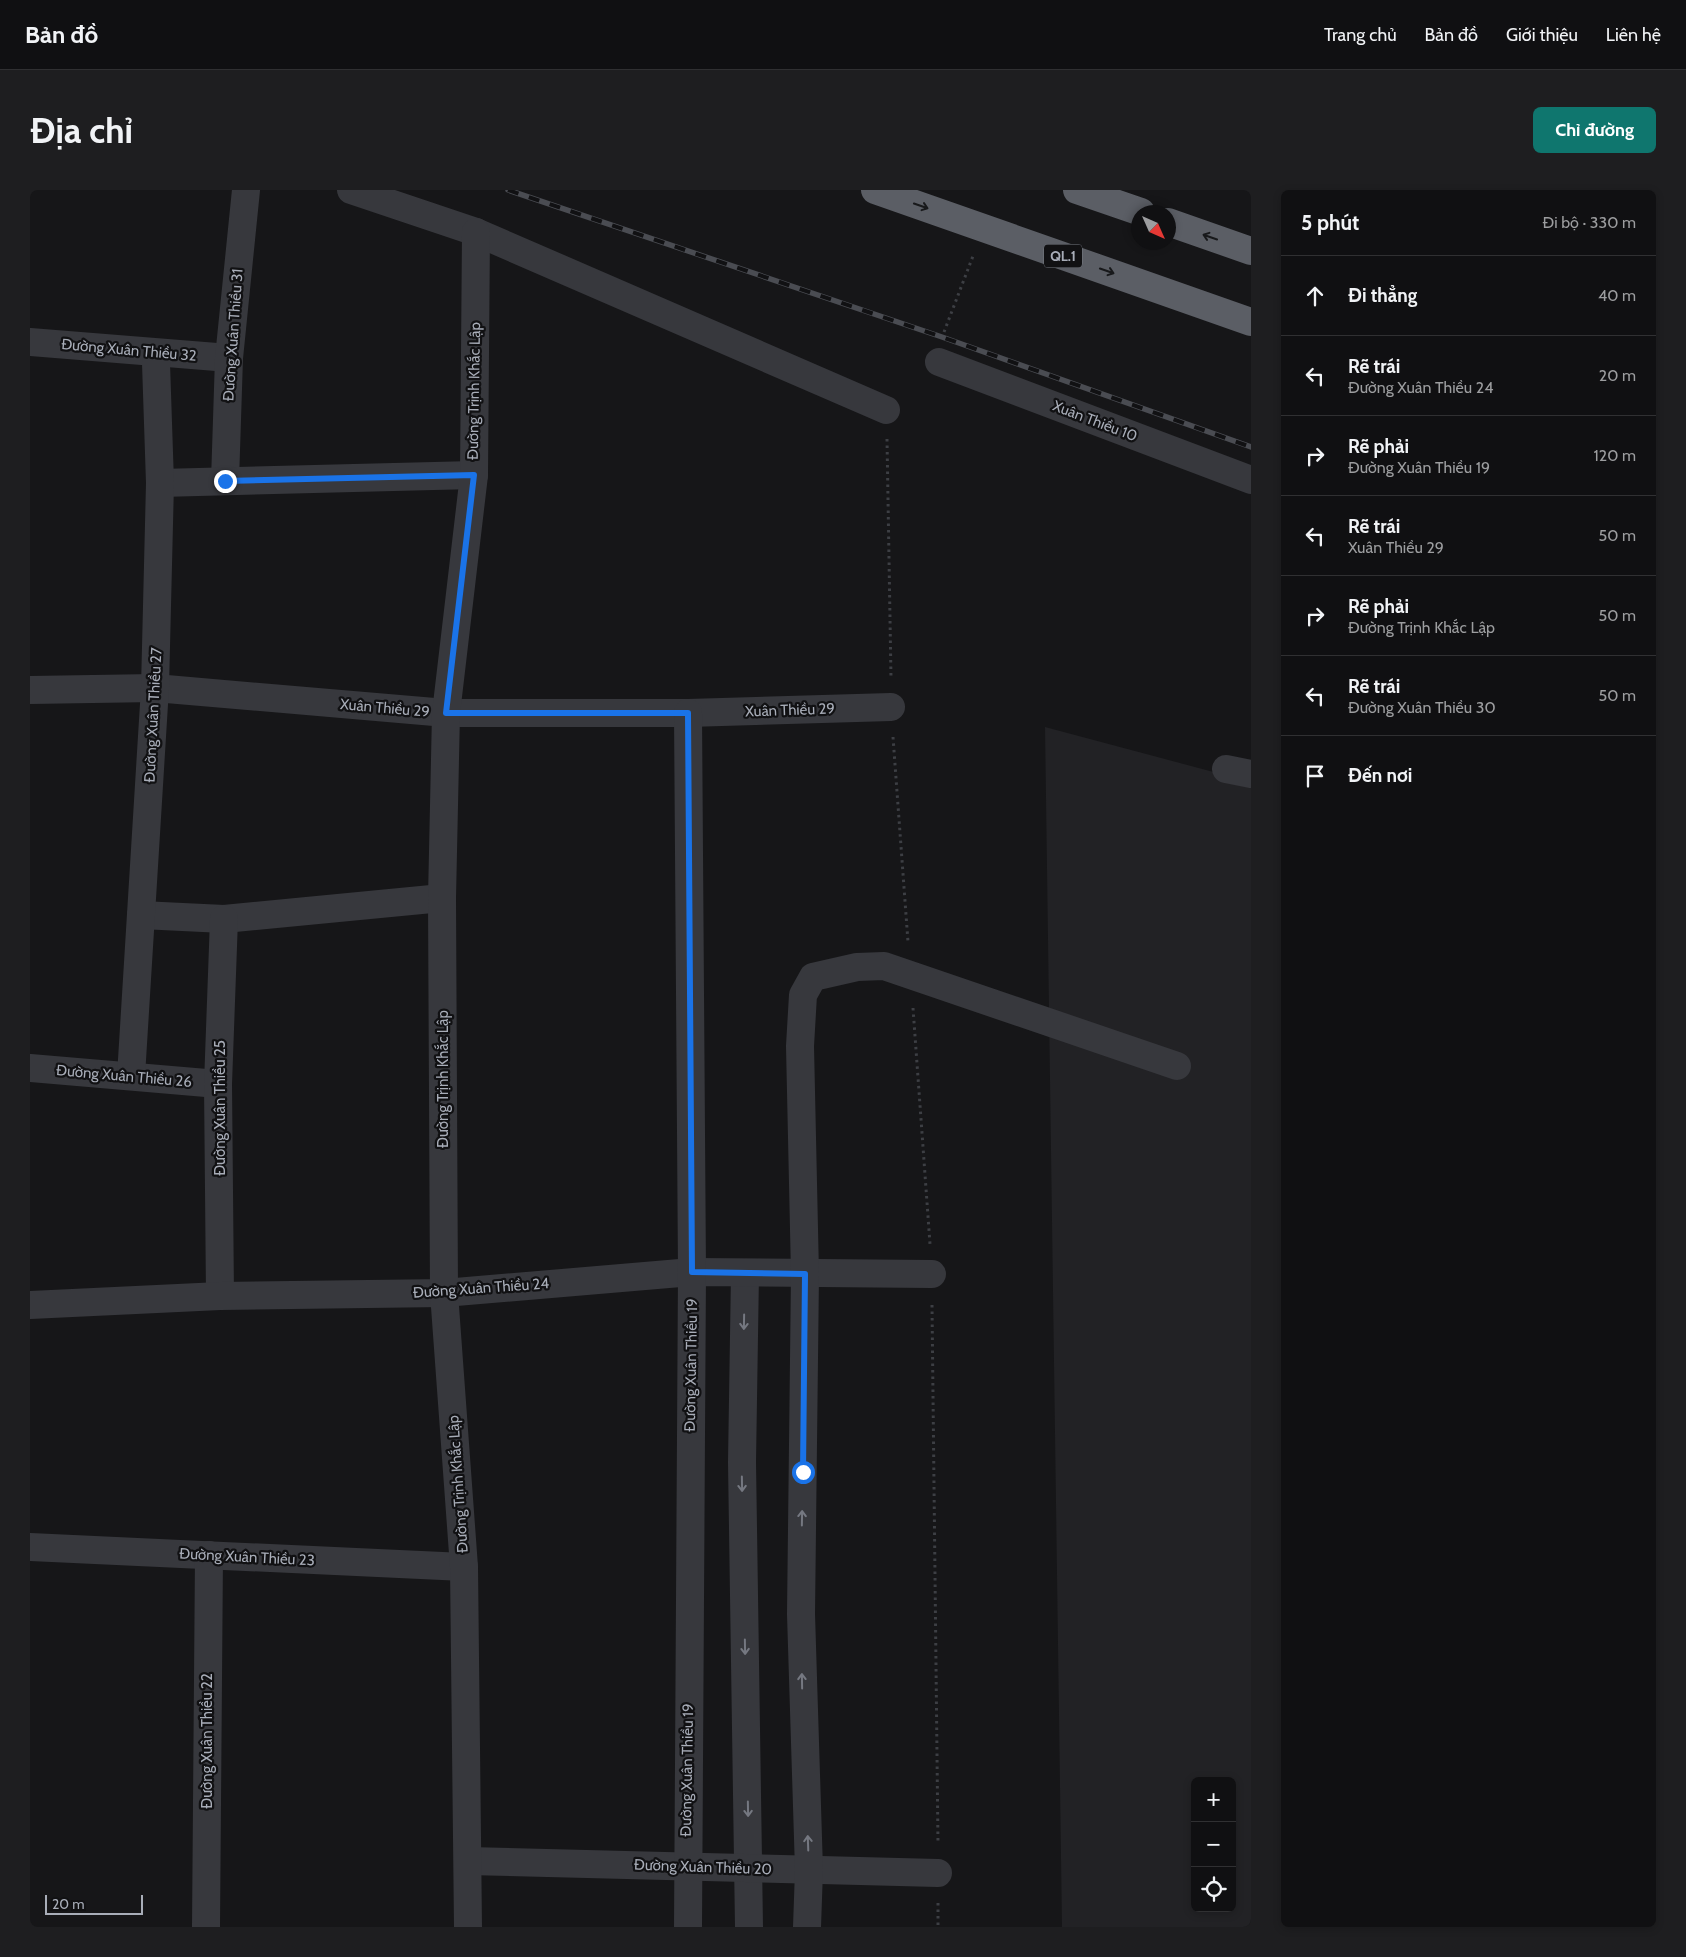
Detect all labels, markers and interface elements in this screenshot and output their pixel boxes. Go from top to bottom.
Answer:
text: Bản đồ [25,20,98,49]
text: Trang chủ [1324,24,1397,46]
text: Bản đồ [1425,24,1478,46]
text: Giới thiệu [1506,24,1578,46]
text: Liên hệ [1606,24,1661,46]
button: Chỉ đường [1533,107,1656,153]
text: Địa chỉ [30,109,133,152]
one-way arrow [913,202,928,211]
north arrow [1131,205,1176,250]
text: 5 phút [1301,210,1359,235]
text: Đi bộ · 330 m [1543,213,1636,232]
one-way arrow [1202,232,1218,241]
road number: QL.1 [1044,244,1082,268]
one-way arrow [1099,267,1115,276]
street label: Đường Xuân Thiều 31 [219,268,247,402]
icon: ahead [1301,282,1329,310]
text: Đi thẳng [1348,284,1417,307]
text: 40 m [1598,286,1636,305]
street label: Đường Trịnh Khắc Lập [463,322,484,460]
street label: Đường Xuân Thiều 32 [61,335,198,365]
text: Rẽ trái [1348,355,1400,378]
icon: left [1301,362,1329,390]
text: 20 m [1599,366,1636,385]
text: Đường Xuân Thiều 24 [1348,378,1493,397]
street label: Xuân Thiều 10 [1050,397,1140,445]
text: Rẽ phải [1348,435,1409,458]
icon: right [1301,442,1329,470]
text: 120 m [1594,446,1636,465]
text: Đường Xuân Thiều 19 [1348,458,1490,477]
route end [214,470,237,493]
text: Rẽ trái [1348,515,1400,538]
icon: left [1301,522,1329,550]
text: 50 m [1599,526,1636,545]
text: Xuân Thiều 29 [1348,538,1444,557]
text: Rẽ phải [1348,595,1409,618]
icon: right [1301,602,1329,630]
text: 50 m [1599,606,1636,625]
text: Đường Trịnh Khắc Lập [1348,618,1495,637]
street label: Đường Xuân Thiều 27 [140,647,166,783]
text: Rẽ trái [1348,675,1400,698]
icon: left [1301,682,1329,710]
text: 50 m [1599,686,1636,705]
street label: Xuân Thiều 29 [339,695,431,721]
text: Đường Xuân Thiều 30 [1348,698,1496,717]
street label: Xuân Thiều 29 [745,699,835,721]
icon: arrive [1301,762,1329,790]
text: Đến nơi [1348,764,1412,787]
street label: Đường Trịnh Khắc Lập [433,1010,452,1148]
street label: Đường Xuân Thiều 25 [211,1040,229,1176]
street label: Đường Xuân Thiều 26 [55,1061,193,1091]
street label: Đường Xuân Thiều 24 [412,1274,550,1302]
street label: Đường Xuân Thiều 19 [681,1298,701,1432]
one-way arrow [739,1314,749,1330]
street label: Đường Trịnh Khắc Lập [443,1415,472,1553]
route start [792,1461,815,1484]
one-way arrow [737,1476,747,1492]
one-way arrow [797,1511,807,1527]
street label: Đường Xuân Thiều 23 [179,1544,315,1570]
one-way arrow [740,1638,750,1654]
street label: Đường Xuân Thiều 22 [198,1673,216,1809]
one-way arrow [797,1673,807,1690]
street label: Đường Xuân Thiều 19 [677,1703,697,1837]
map controls [1191,1777,1236,1912]
button: + [1191,1777,1236,1822]
one-way arrow [743,1800,753,1817]
button: − [1191,1822,1236,1867]
one-way arrow [803,1836,812,1852]
street label: Đường Xuân Thiều 20 [634,1856,772,1878]
button: locate [1191,1867,1236,1912]
scale bar [45,1892,142,1915]
text: 20 m [52,1895,85,1913]

